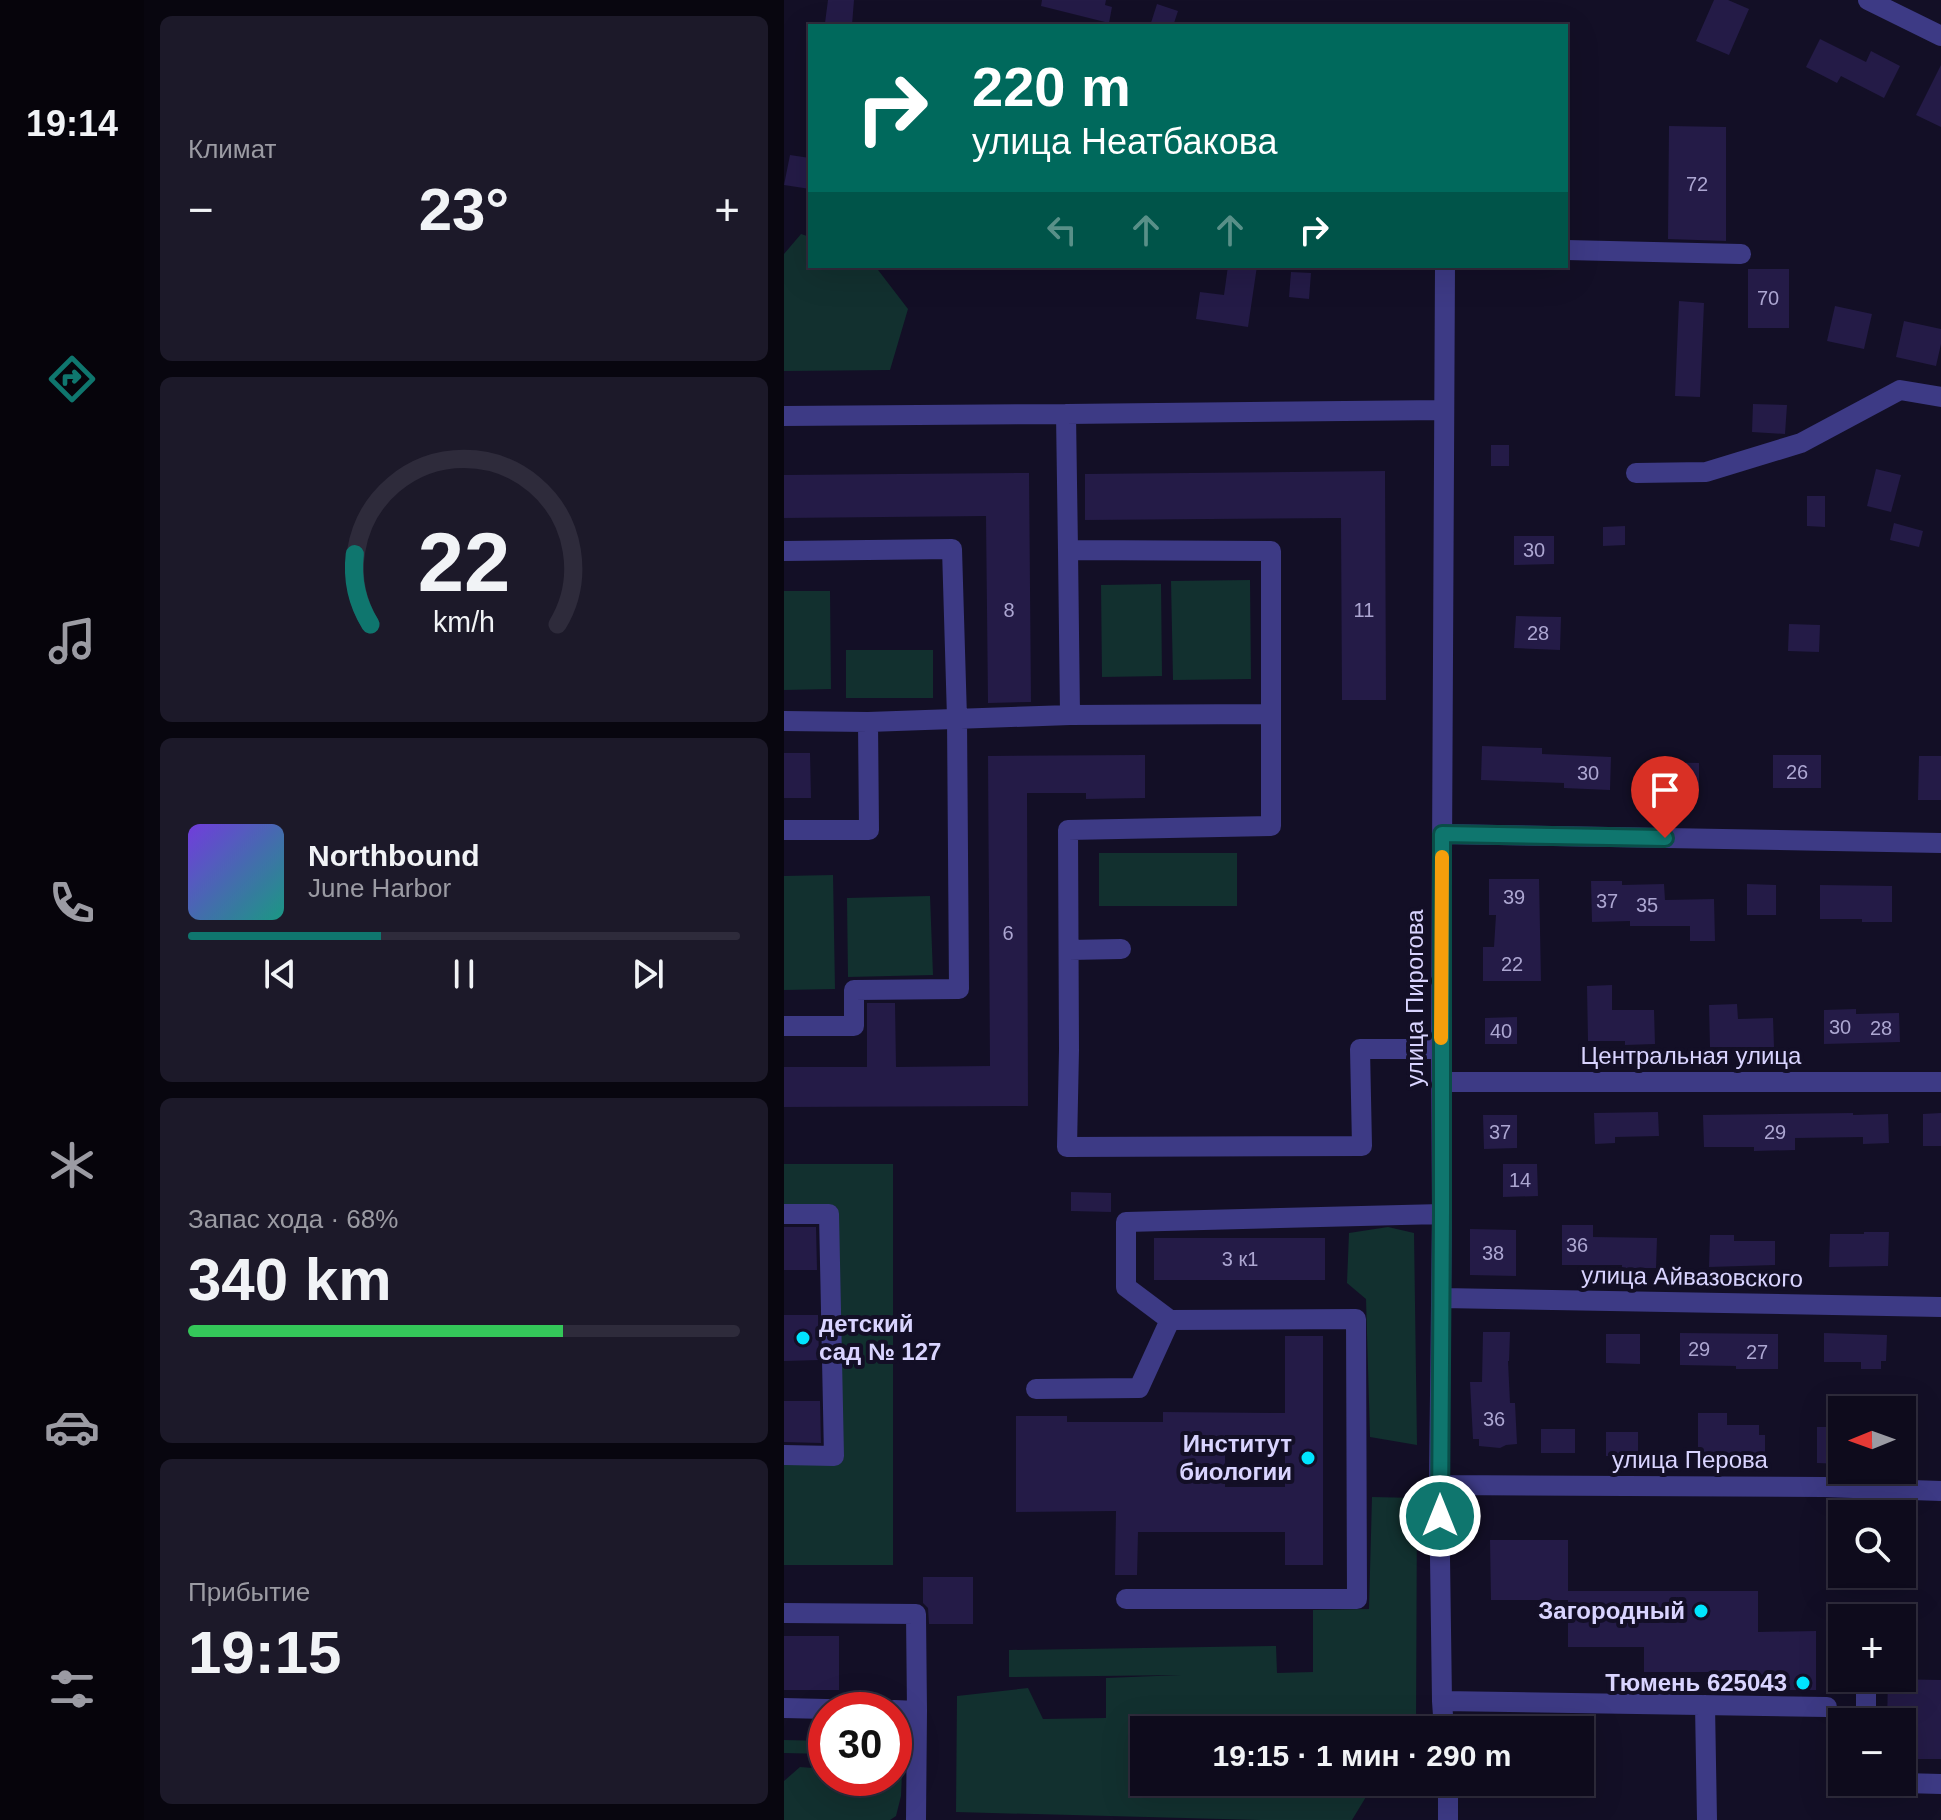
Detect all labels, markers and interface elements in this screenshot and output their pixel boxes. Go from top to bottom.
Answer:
text: 220 m [972,55,1131,118]
icon: right [840,56,944,160]
text: 19:14 [26,103,118,144]
text: улица Неатбакова [972,121,1277,162]
text: Климат [188,134,277,164]
house number: 72 [1686,173,1708,195]
text: 23° [419,176,509,243]
text: − [188,185,214,234]
text: + [714,185,740,234]
icon: left [1040,208,1084,252]
icon: ahead [1124,208,1168,252]
icon: ahead [1208,208,1252,252]
icon: right [1292,208,1336,252]
house number: 70 [1757,287,1779,309]
icon: directions [44,351,100,407]
text: 22 [418,516,510,609]
house number: 30 [1523,539,1545,561]
house number: 8 [1003,599,1015,621]
house number: 11 [1354,599,1374,621]
text: km/h [433,606,495,638]
icon: music [44,613,100,669]
house number: 28 [1527,622,1549,644]
pin [1631,756,1699,838]
house number: 26 [1786,761,1808,783]
house number: 30 [1577,762,1599,784]
icon: arrive [1643,768,1687,812]
text: Northbound [308,839,480,872]
text: June Harbor [308,873,451,903]
icon: phone [44,875,100,931]
house number: 39 [1503,886,1525,908]
house number: 37 [1596,890,1618,912]
house number: 35 [1636,894,1658,916]
street label: улица Пирогова [1401,909,1428,1087]
house number: 6 [1002,922,1014,944]
icon: previous [258,952,302,996]
icon: pause [442,952,486,996]
icon: next [626,952,670,996]
house number: 22 [1501,953,1523,975]
house number: 30 [1829,1016,1851,1038]
house number: 28 [1870,1017,1892,1039]
house number: 40 [1490,1020,1512,1042]
street label: Центральная улица [1581,1042,1802,1069]
house number: 37 [1489,1121,1511,1143]
house number: 29 [1764,1121,1786,1143]
icon: climate [44,1137,100,1193]
house number: 14 [1509,1169,1531,1191]
text: Запас хода · 68% [188,1204,398,1234]
house number: 36 [1566,1234,1588,1256]
house number: 38 [1482,1242,1504,1264]
text: 340 km [188,1246,392,1313]
house number: 3 к1 [1222,1248,1258,1270]
street label: улица Айвазовского [1581,1261,1803,1292]
place label: детский сад № 127 [819,1310,941,1365]
marker: детский сад № 127 [794,1329,812,1347]
house number: 29 [1688,1338,1710,1360]
house number: 27 [1746,1341,1768,1363]
north arrow [1828,1396,1916,1484]
map controls [1828,1396,1916,1796]
icon: car [44,1399,100,1455]
house number: 36 [1483,1408,1505,1430]
place label: Институт биологии [1179,1430,1292,1485]
street label: улица Перова [1612,1446,1769,1473]
marker: Институт биологии [1299,1449,1317,1467]
position arrow [1398,1474,1482,1558]
button: search [1828,1500,1916,1588]
text: Прибытие [188,1577,310,1607]
place label: Загородный [1538,1597,1685,1624]
marker: Загородный [1692,1602,1710,1620]
button: + [1828,1604,1916,1692]
text: 19:15 [188,1619,341,1686]
icon: filters [44,1661,100,1717]
place label: Тюмень 625043 [1605,1669,1787,1696]
marker: Тюмень 625043 [1794,1674,1812,1692]
speed limit sign: 30 [808,1692,912,1796]
button: − [1828,1708,1916,1796]
text: 19:15 · 1 мин · 290 m [1213,1739,1511,1772]

